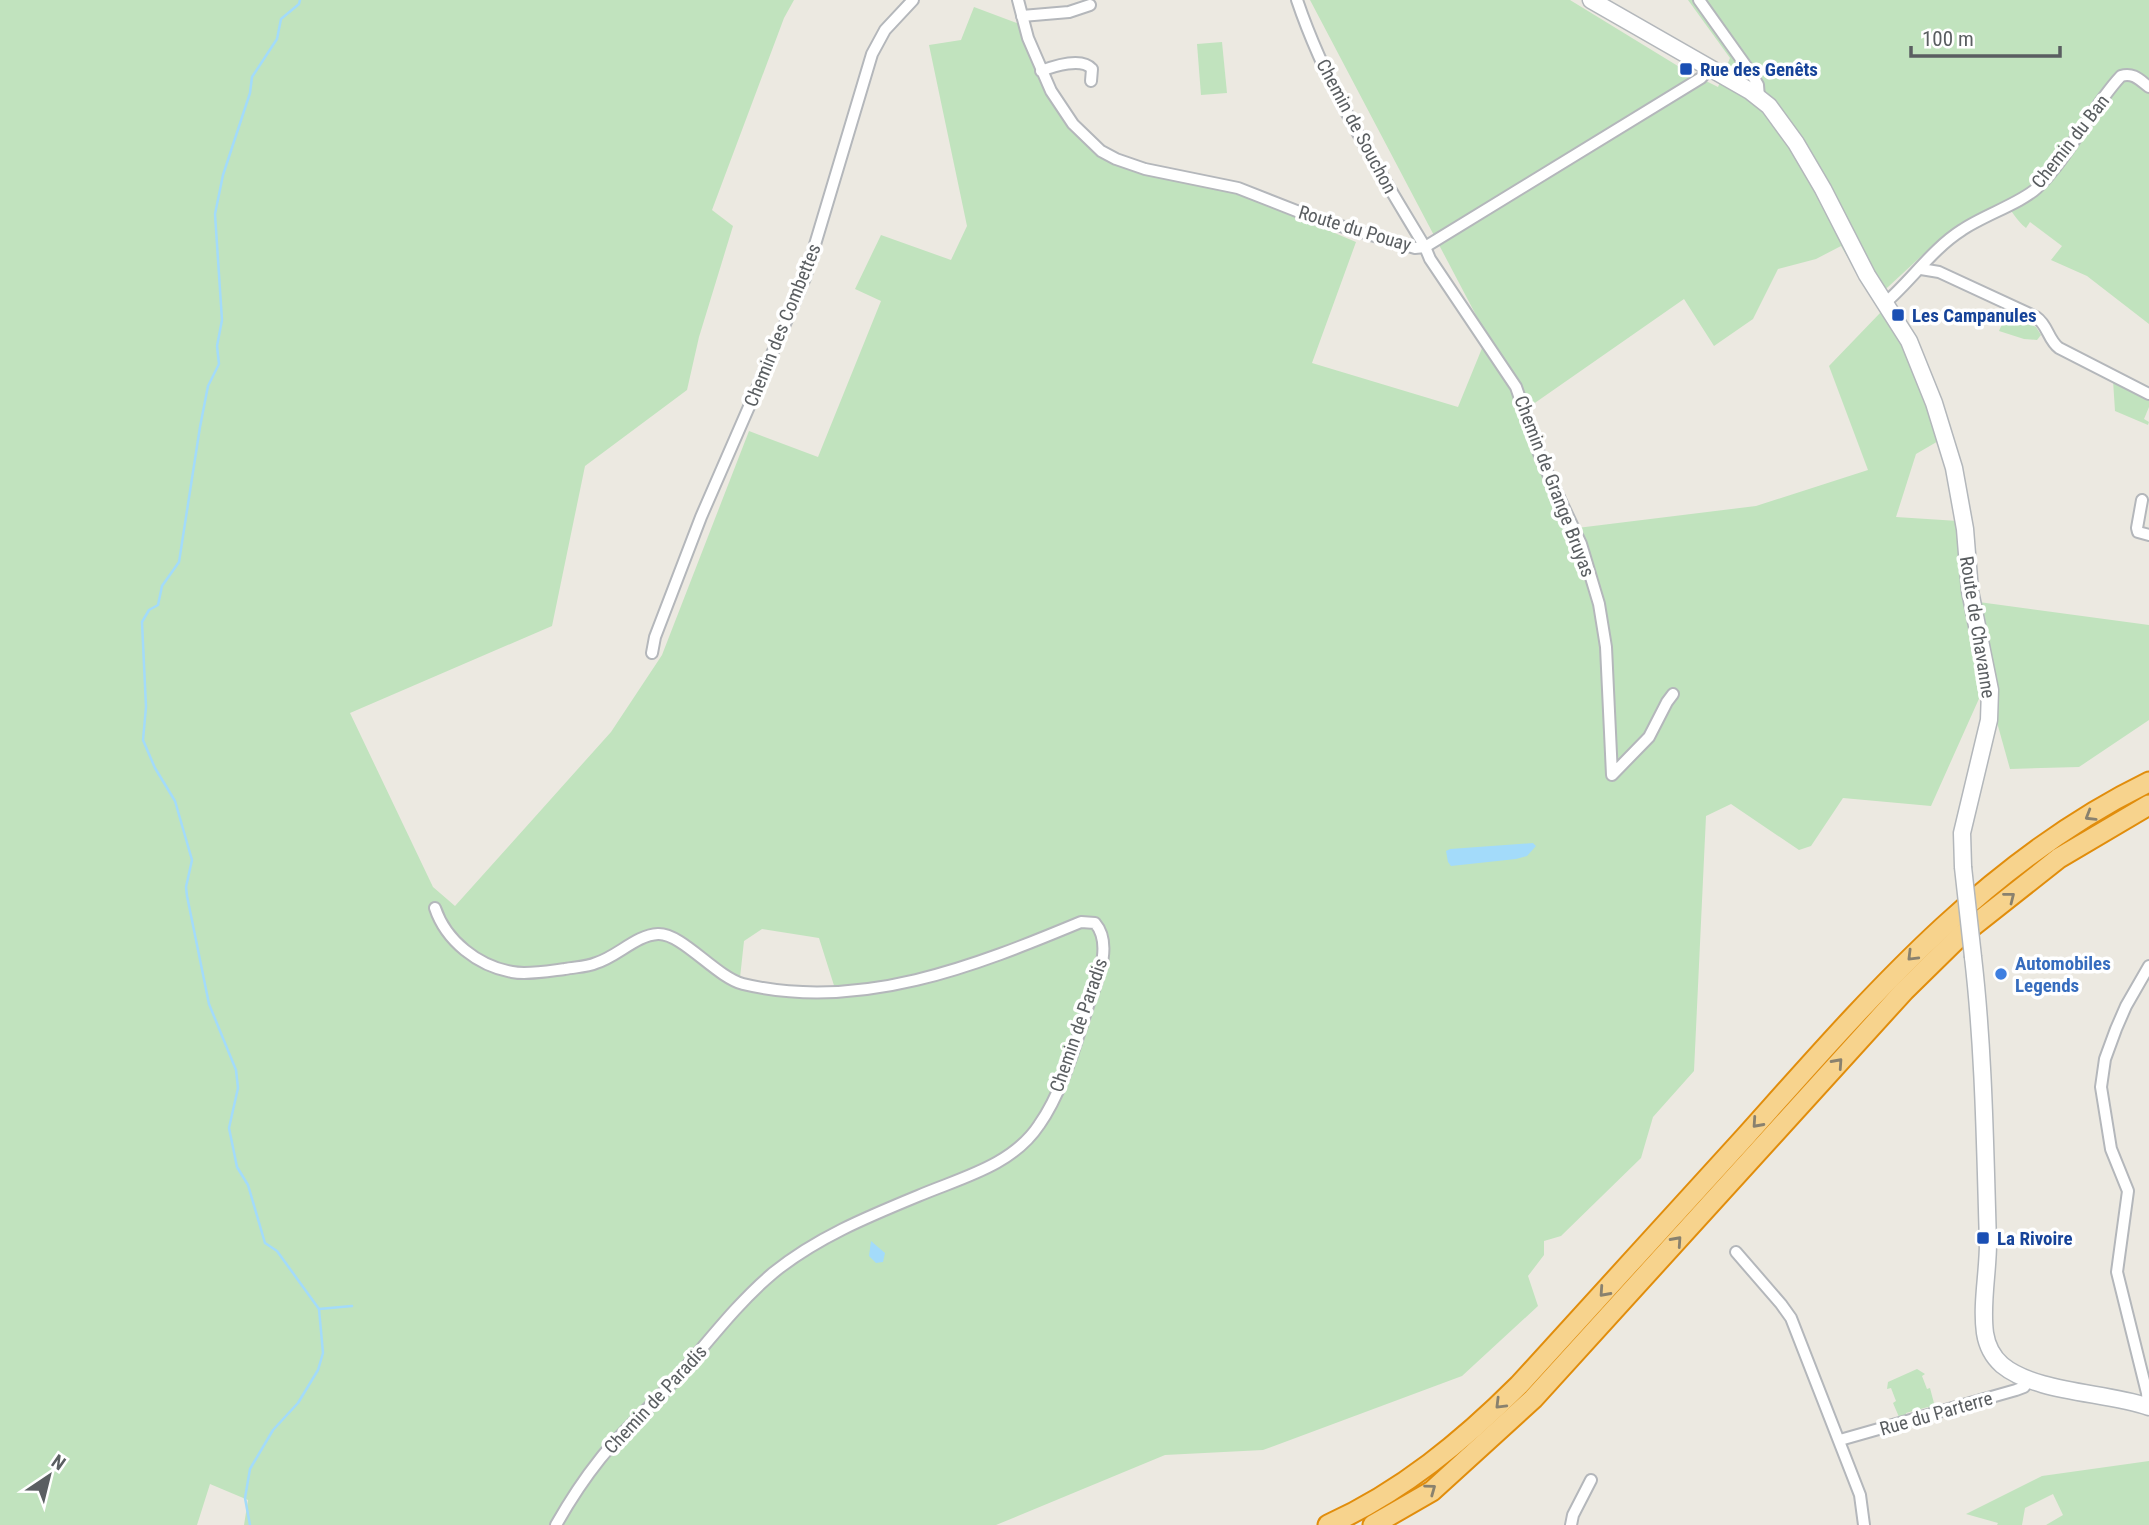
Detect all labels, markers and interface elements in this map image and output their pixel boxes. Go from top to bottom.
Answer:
scale bar [1911,14,2060,58]
text: 100 m [1922,27,1974,51]
street label: Chemin de Souchon [1311,55,1402,197]
place label: Rue des Genêts [1700,58,1818,81]
marker: Rue des Genêts [1678,61,1694,77]
street label: Chemin du Ban [2027,90,2114,193]
street label: Route du Pouay [1296,200,1414,257]
street label: Chemin des Combettes [739,240,826,410]
place label: Les Campanules [1912,304,2037,327]
marker: Les Campanules [1890,307,1906,323]
street label: Chemin de Grange Bruyas [1509,392,1600,580]
street label: Route de Chavanne [1955,554,2000,700]
one-way arrow [2084,807,2097,820]
one-way arrow [2002,892,2014,905]
one-way arrow [1907,948,1920,961]
place label: Automobiles Legends [2015,952,2111,997]
street label: Chemin de Paradis [1045,955,1112,1095]
marker: Automobiles Legends [1993,966,2009,982]
one-way arrow [1830,1058,1843,1071]
one-way arrow [1753,1115,1765,1128]
place label: La Rivoire [1997,1227,2073,1250]
marker: La Rivoire [1975,1230,1991,1246]
one-way arrow [1669,1236,1681,1249]
one-way arrow [1600,1284,1612,1297]
street label: Chemin de Paradis [599,1340,712,1458]
street label: Rue du Parterre [1877,1386,1995,1441]
one-way arrow [1496,1396,1508,1408]
north arrow [14,1441,84,1511]
text: N [47,1450,70,1475]
one-way arrow [1424,1485,1436,1498]

